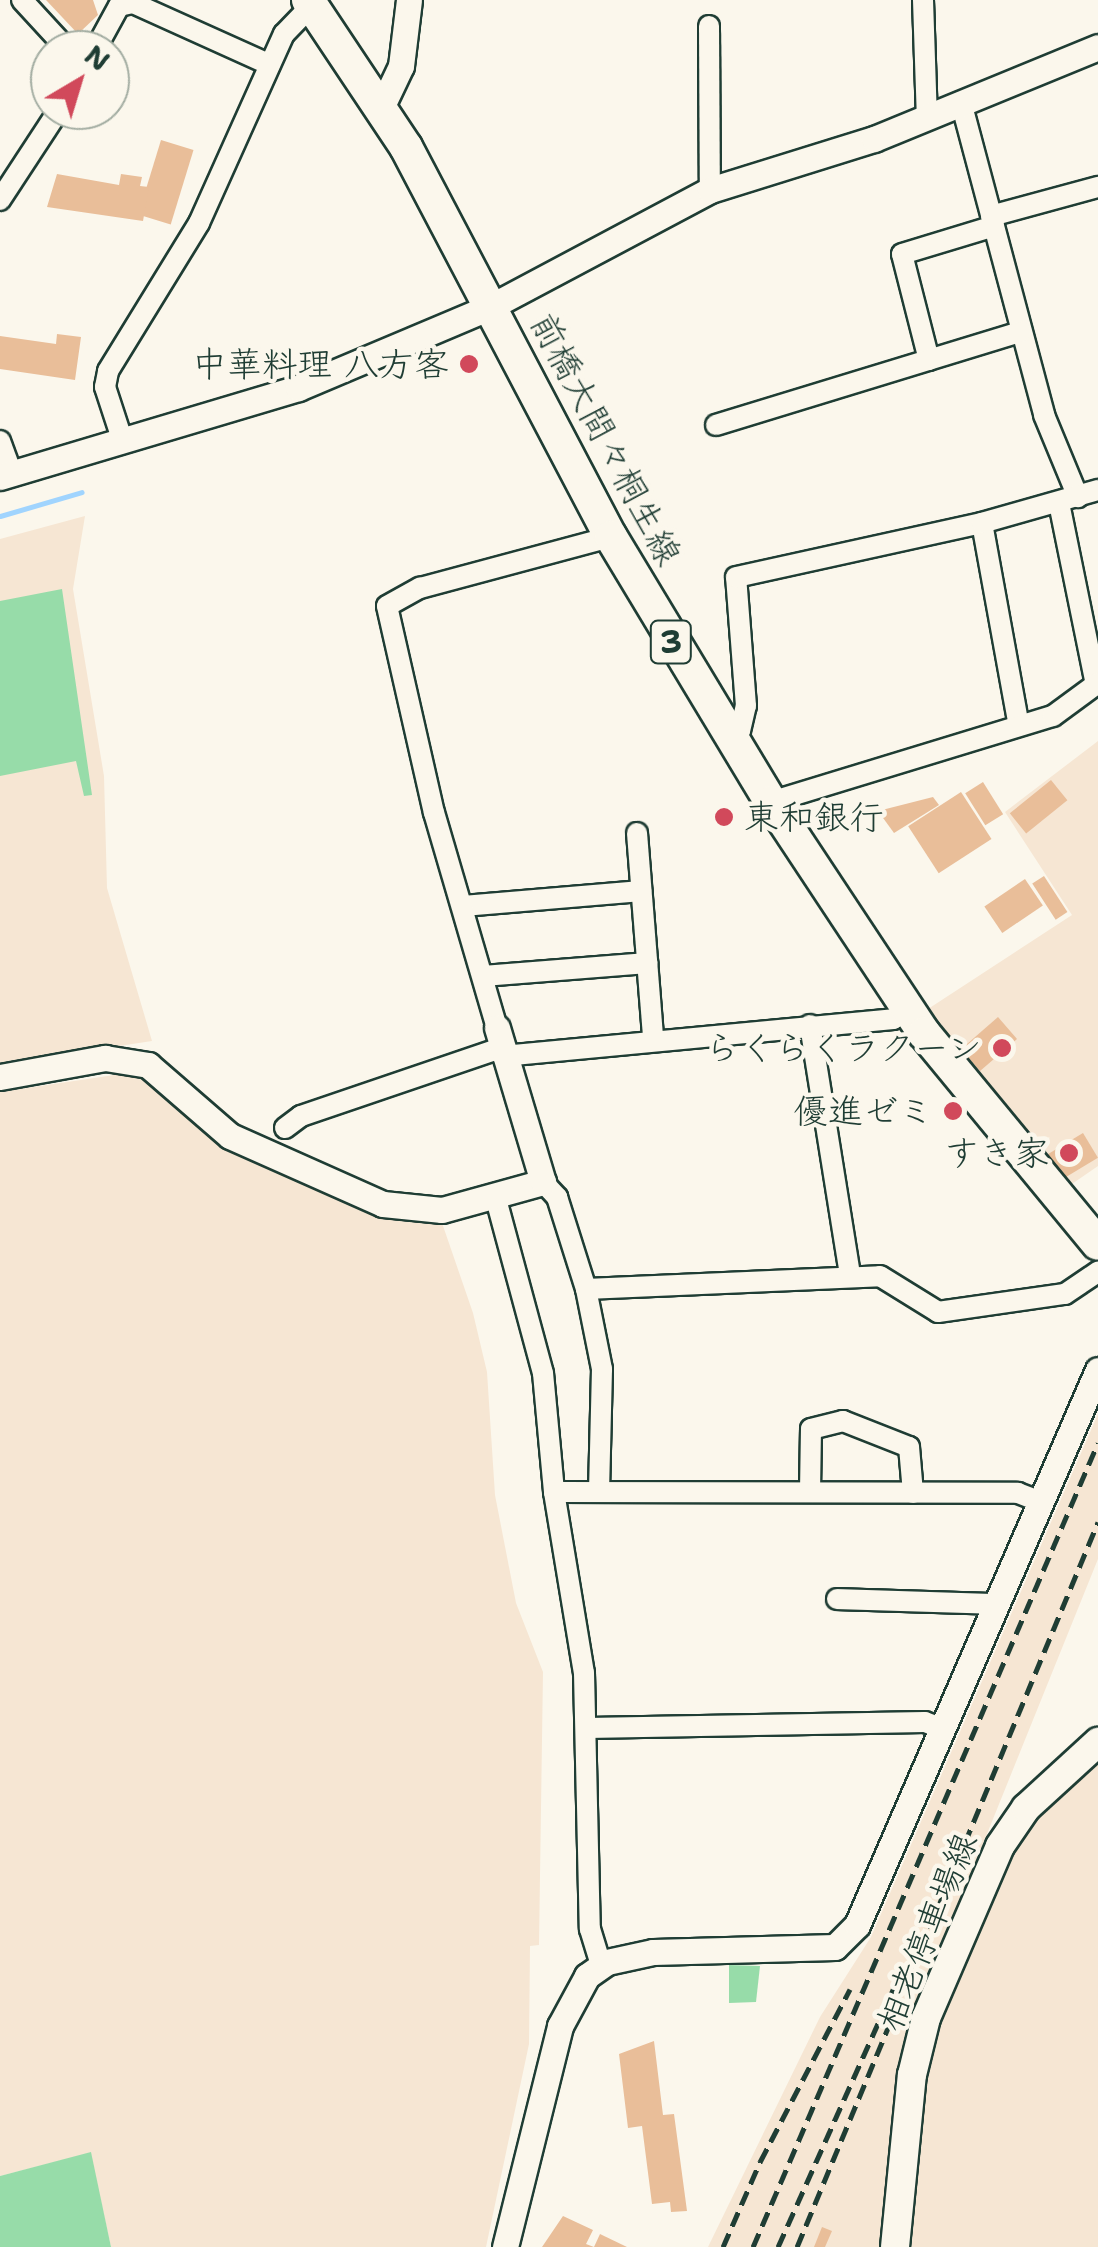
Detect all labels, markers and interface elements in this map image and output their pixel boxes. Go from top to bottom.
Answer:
north arrow [30,30,130,130]
text: N [77,36,118,80]
street label: 前橋大間々桐生線 [522,306,690,572]
place label: 中華料理 八方客 [192,343,449,385]
marker: 中華料理 八方客 [458,353,480,375]
road number: 3 [648,615,694,669]
place label: 東和銀行 [744,796,884,838]
marker: 東和銀行 [713,806,735,828]
place label: らくらくラクーン [702,1027,982,1069]
marker: らくらくラクーン [991,1037,1013,1059]
place label: 優進ゼミ [793,1090,933,1132]
marker: 優進ゼミ [942,1100,964,1122]
place label: すき家 [944,1132,1049,1174]
marker: すき家 [1058,1142,1080,1164]
street label: 相老停車場線 [868,1827,986,2037]

